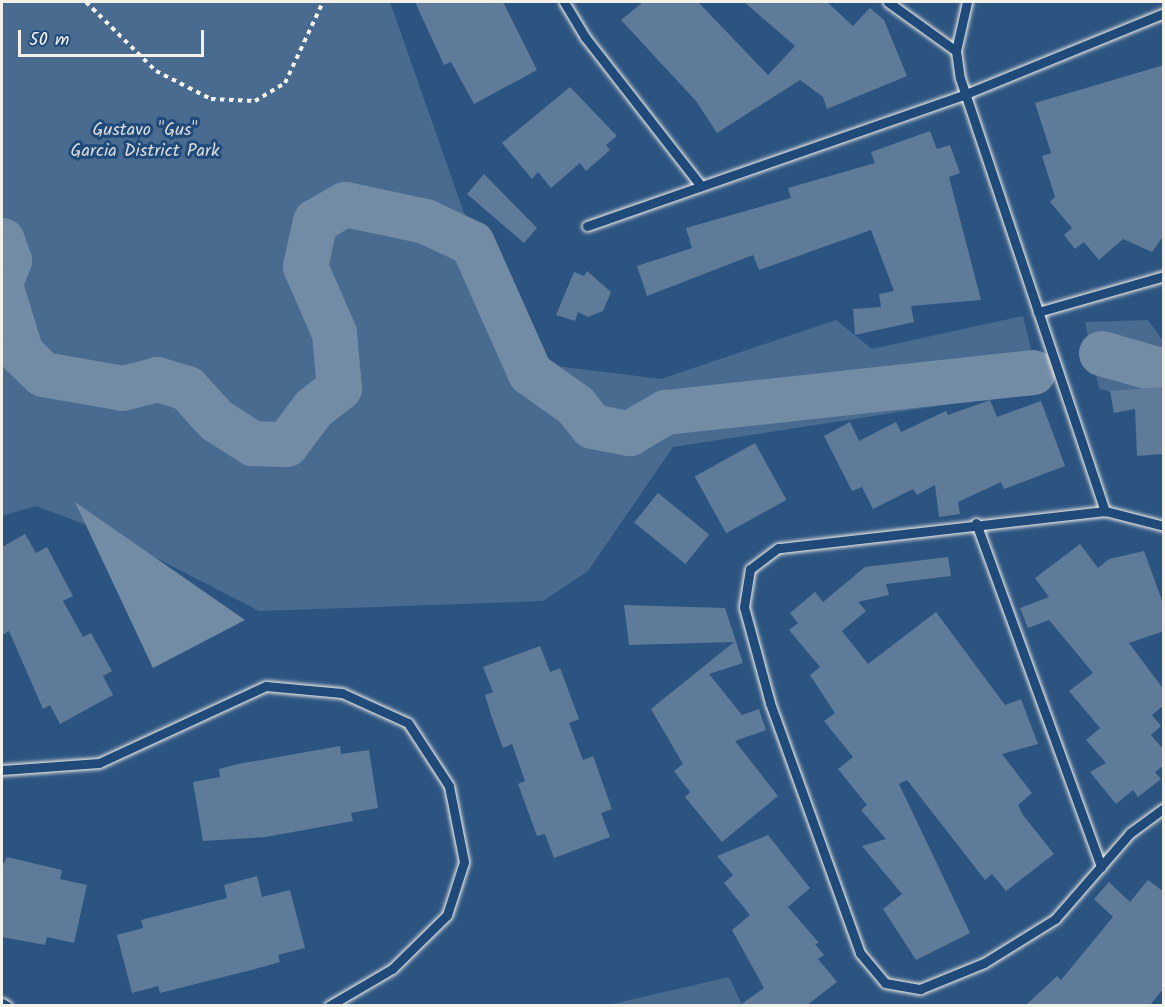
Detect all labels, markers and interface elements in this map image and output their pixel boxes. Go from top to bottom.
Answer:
scale bar [21,18,207,56]
text: 50 m [29,26,69,55]
park label: Gustavo "Gus" Garcia District Park [71,121,219,164]

